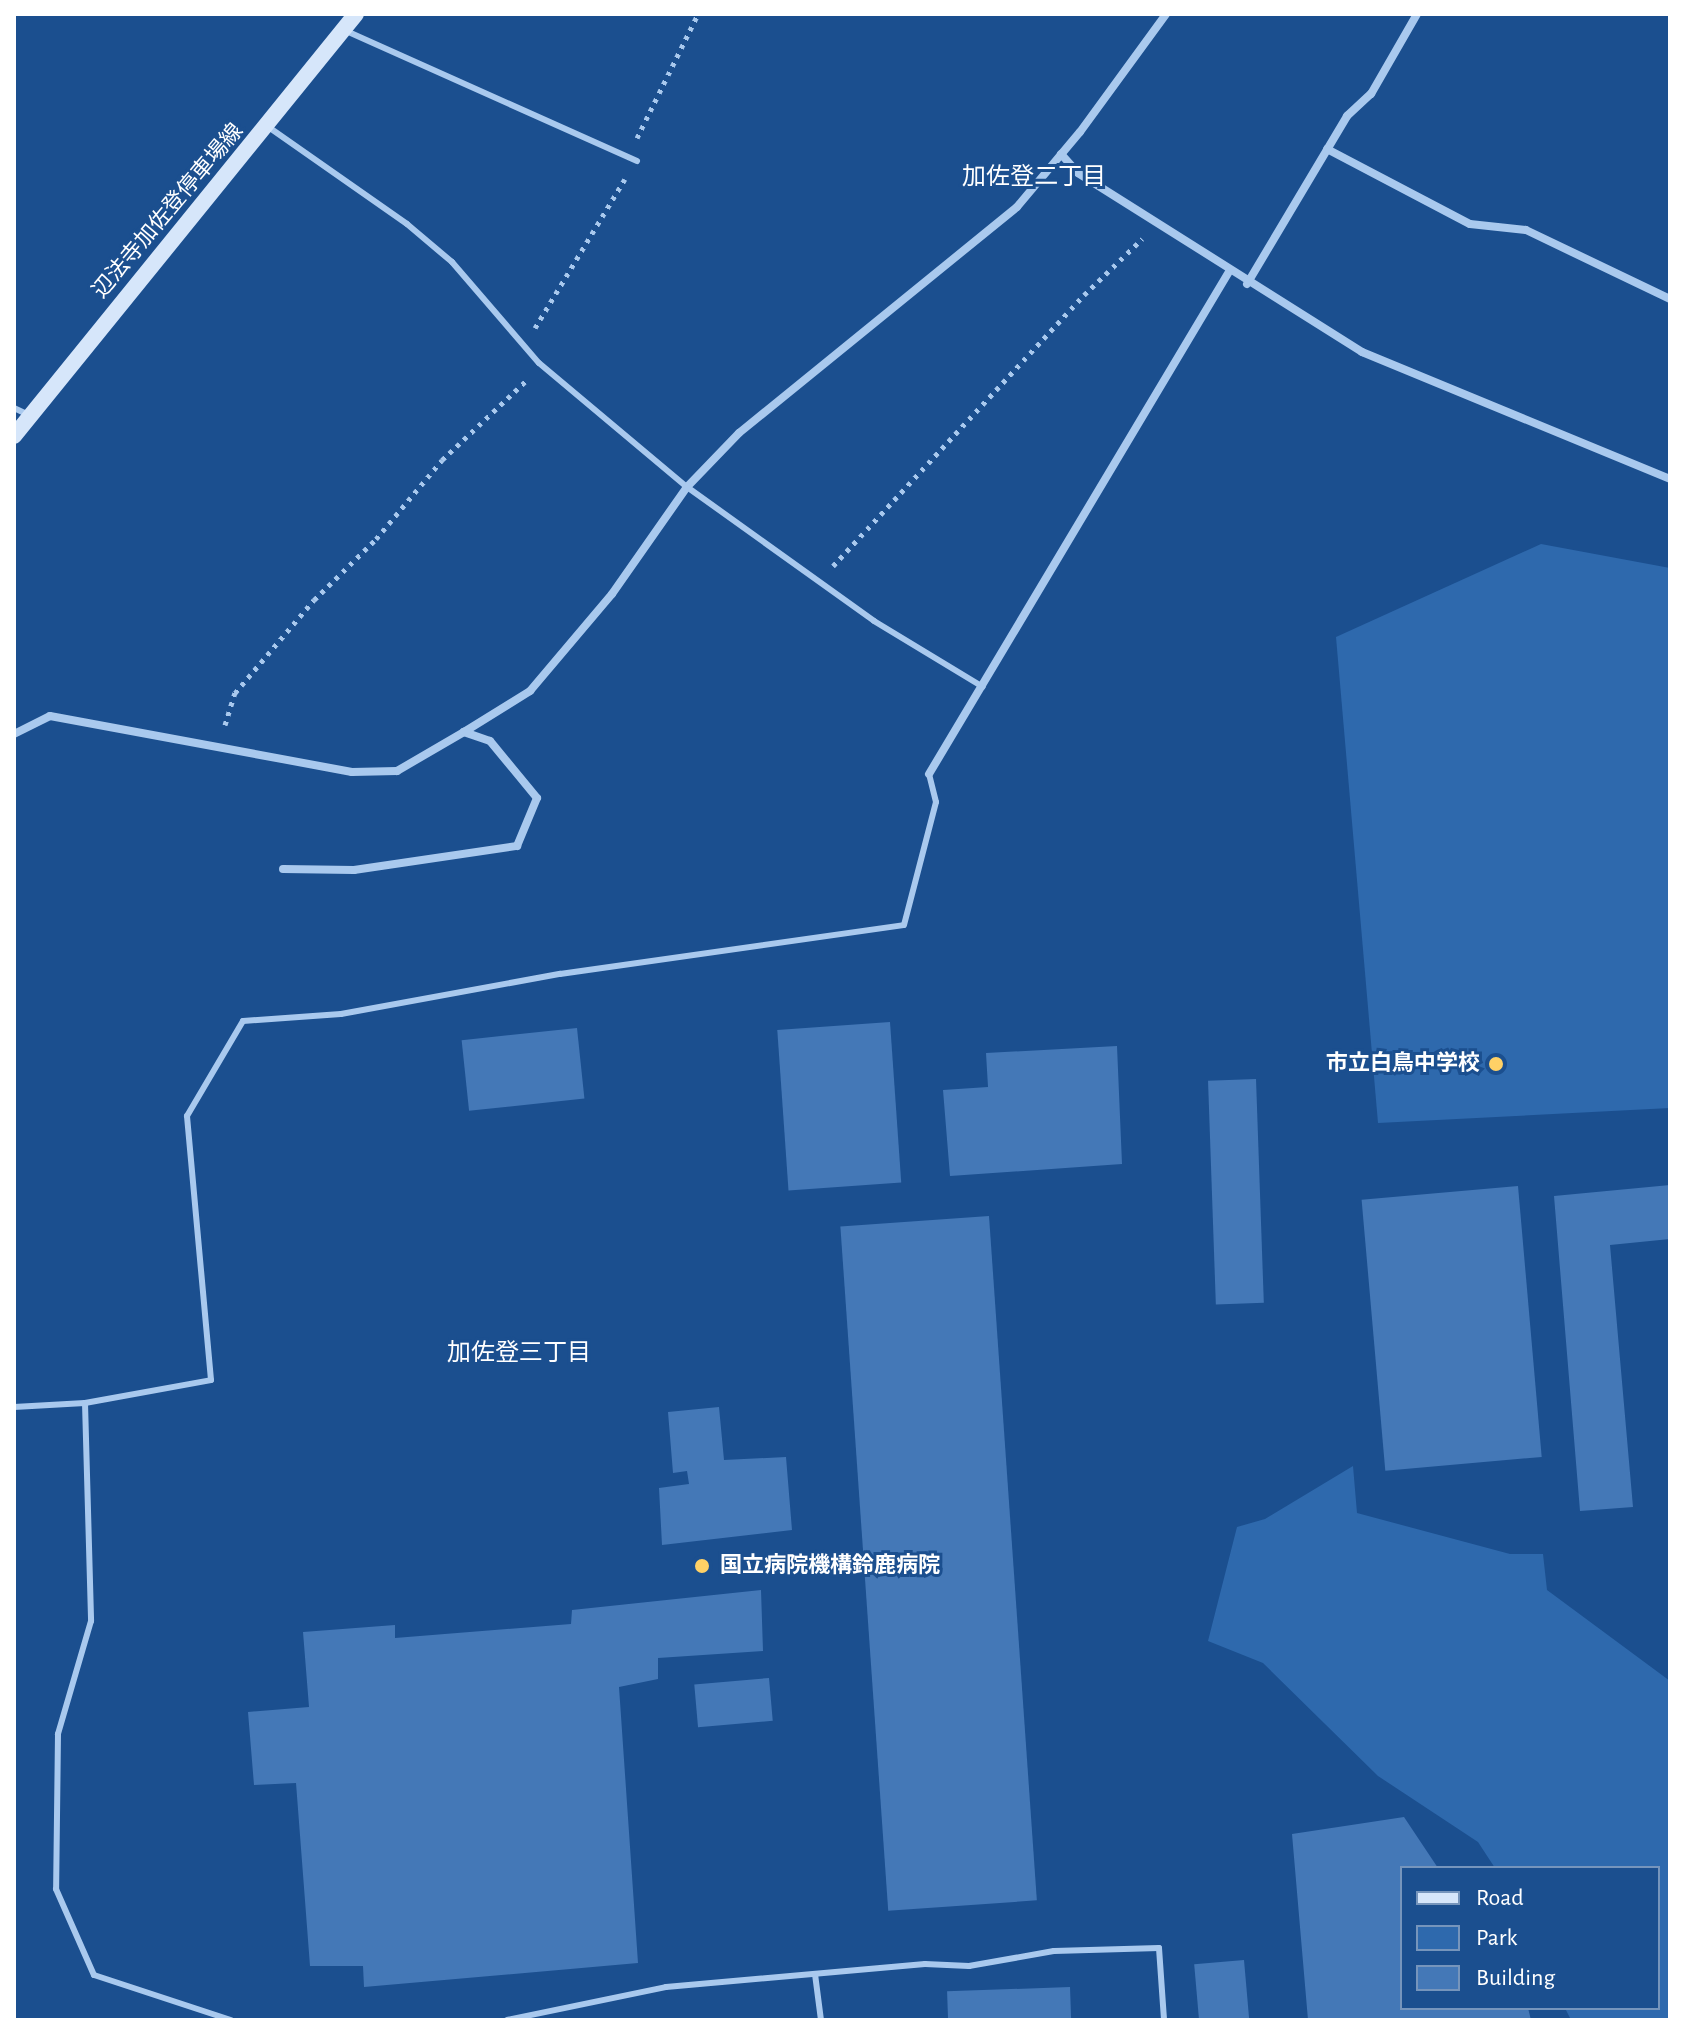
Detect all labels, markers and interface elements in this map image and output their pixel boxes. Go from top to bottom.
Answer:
street label: 辺法寺加佐登停車場線 [87,118,249,304]
district label: 加佐登二丁目 [962,164,1106,192]
place label: 市立白鳥中学校 [1326,1051,1480,1077]
marker: 市立白鳥中学校 [1487,1055,1505,1073]
district label: 加佐登三丁目 [447,1340,591,1368]
place label: 国立病院機構鈴鹿病院 [720,1553,940,1579]
marker: 国立病院機構鈴鹿病院 [691,1555,713,1577]
legend [1400,1866,1660,2010]
text: Road [1476,1886,1524,1910]
text: Park [1476,1926,1517,1950]
text: Building [1476,1966,1555,1990]

